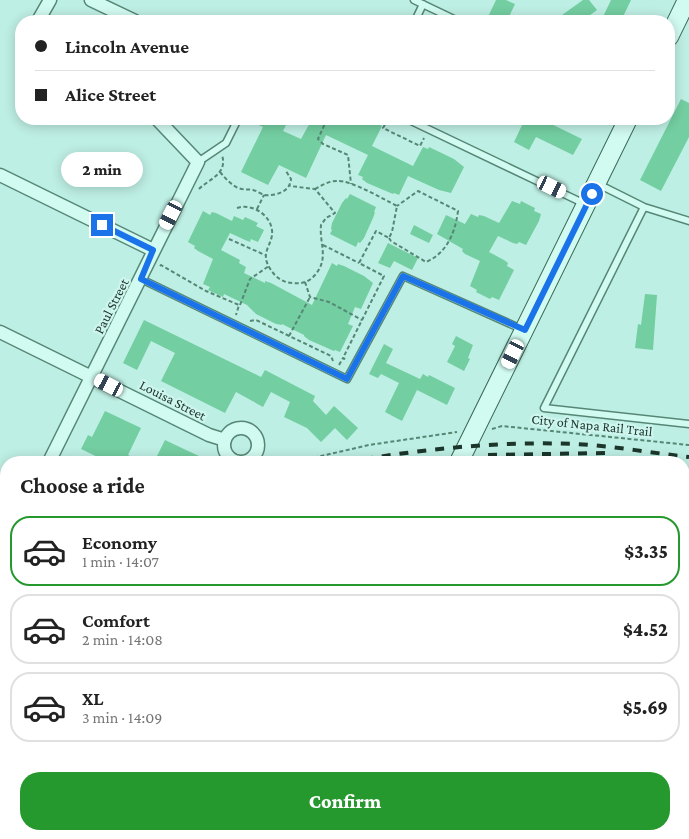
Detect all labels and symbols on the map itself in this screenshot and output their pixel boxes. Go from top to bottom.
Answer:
callout: 2 min [61,152,143,188]
car [535,174,568,200]
route start [581,183,603,205]
car [157,198,184,232]
route end [91,214,113,236]
street label: Paul Street [90,275,132,336]
car [499,337,526,371]
car [92,372,125,398]
street label: Louisa Street [137,376,209,424]
street label: City of Napa Rail Trail [531,411,654,439]

